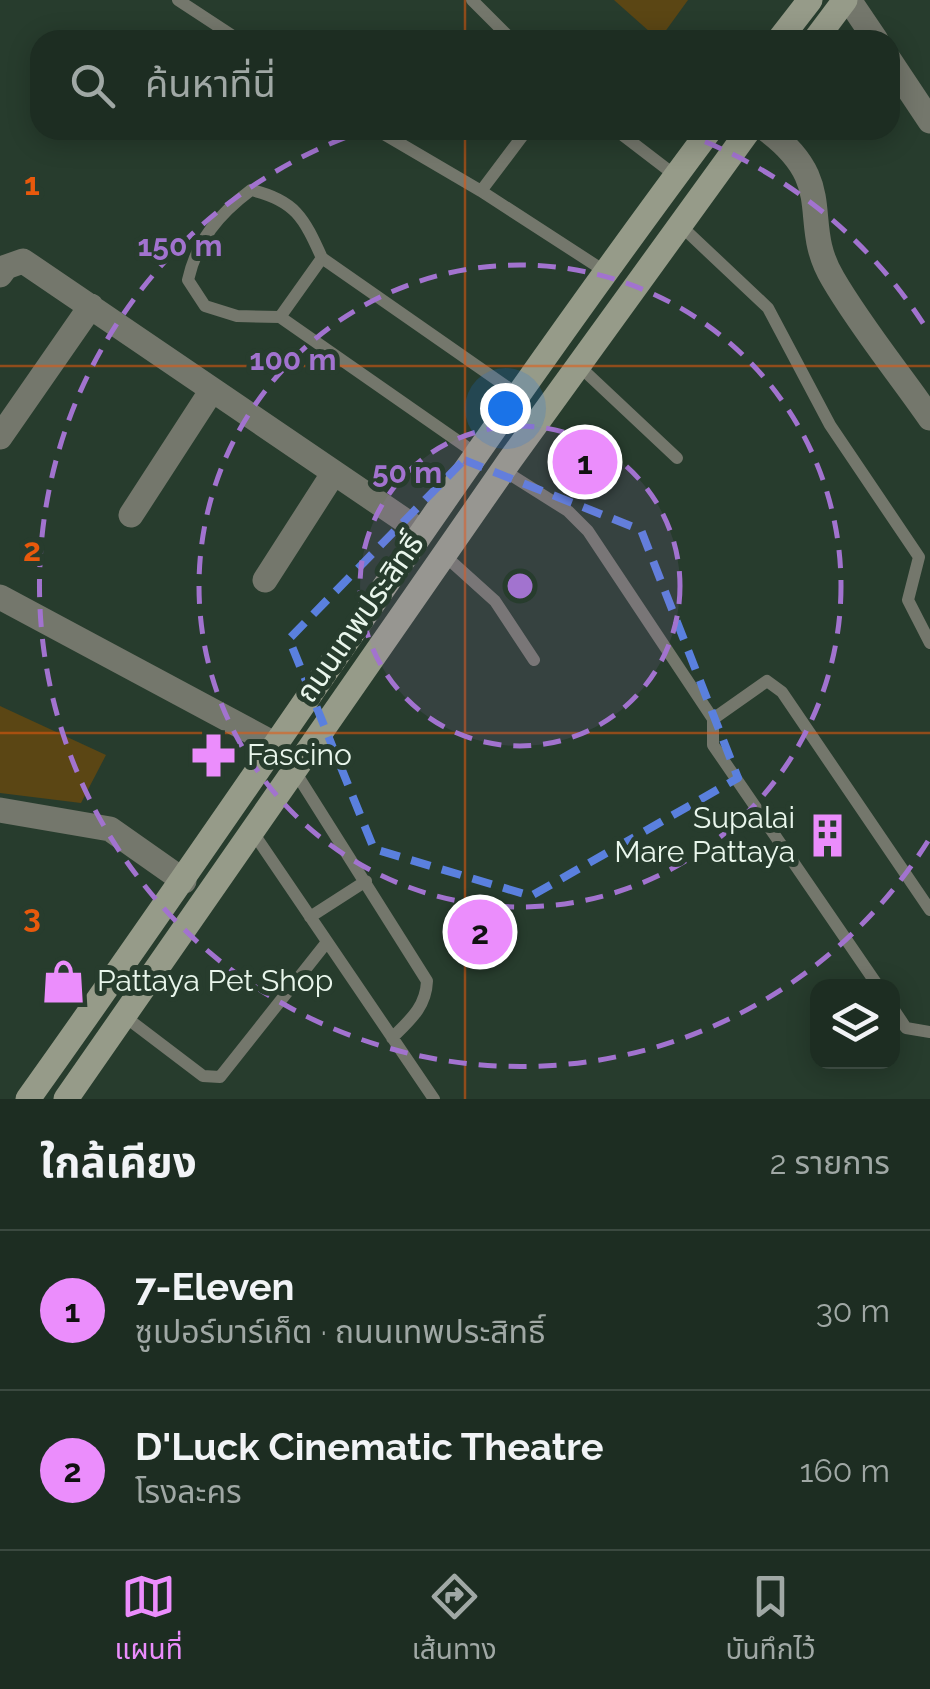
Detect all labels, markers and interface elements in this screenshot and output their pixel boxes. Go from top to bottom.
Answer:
search box [30,30,900,140]
icon: search [65,58,120,113]
text: ค้นหาที่นี่ [145,61,276,106]
text: 1 [24,165,40,202]
text: 150 m [138,228,223,263]
text: 100 m [250,342,336,377]
your location [480,383,531,434]
pin: 1 [552,424,618,500]
text: 50 m [372,455,442,490]
street label: ถนนเทพประสิทธิ์ [289,526,431,709]
text: 2 [23,531,41,568]
centre of rings [502,568,538,604]
pharmacy icon: Fascino [190,731,238,779]
place label: Fascino [247,737,352,772]
place label: Supalai Mare Pattaya [614,800,795,869]
building icon: Supalai Mare Pattaya [804,811,852,859]
pin: 2 [448,894,512,970]
text: 3 [23,897,41,934]
shop icon: Pattaya Pet Shop [40,957,88,1005]
place label: Pattaya Pet Shop [97,963,333,998]
map controls [810,979,900,1069]
button: layers [810,979,900,1069]
text: ใกล้เคียง [40,1138,197,1187]
text: 2 รายการ [770,1144,890,1181]
text: 7-Eleven [135,1264,294,1309]
text: 1 [65,1292,80,1329]
text: 30 m [816,1292,890,1329]
text: ซูเปอร์มาร์เก็ต · ถนนเทพประสิทธิ์ [135,1313,546,1350]
text: D'Luck Cinematic Theatre [135,1424,603,1469]
text: 2 [63,1452,82,1489]
text: 160 m [800,1452,890,1489]
text: โรงละคร [135,1473,242,1510]
tab: แผนที่ [115,1569,183,1672]
tab: เส้นทาง [412,1569,496,1672]
tab: บันทึกไว้ [726,1569,815,1672]

